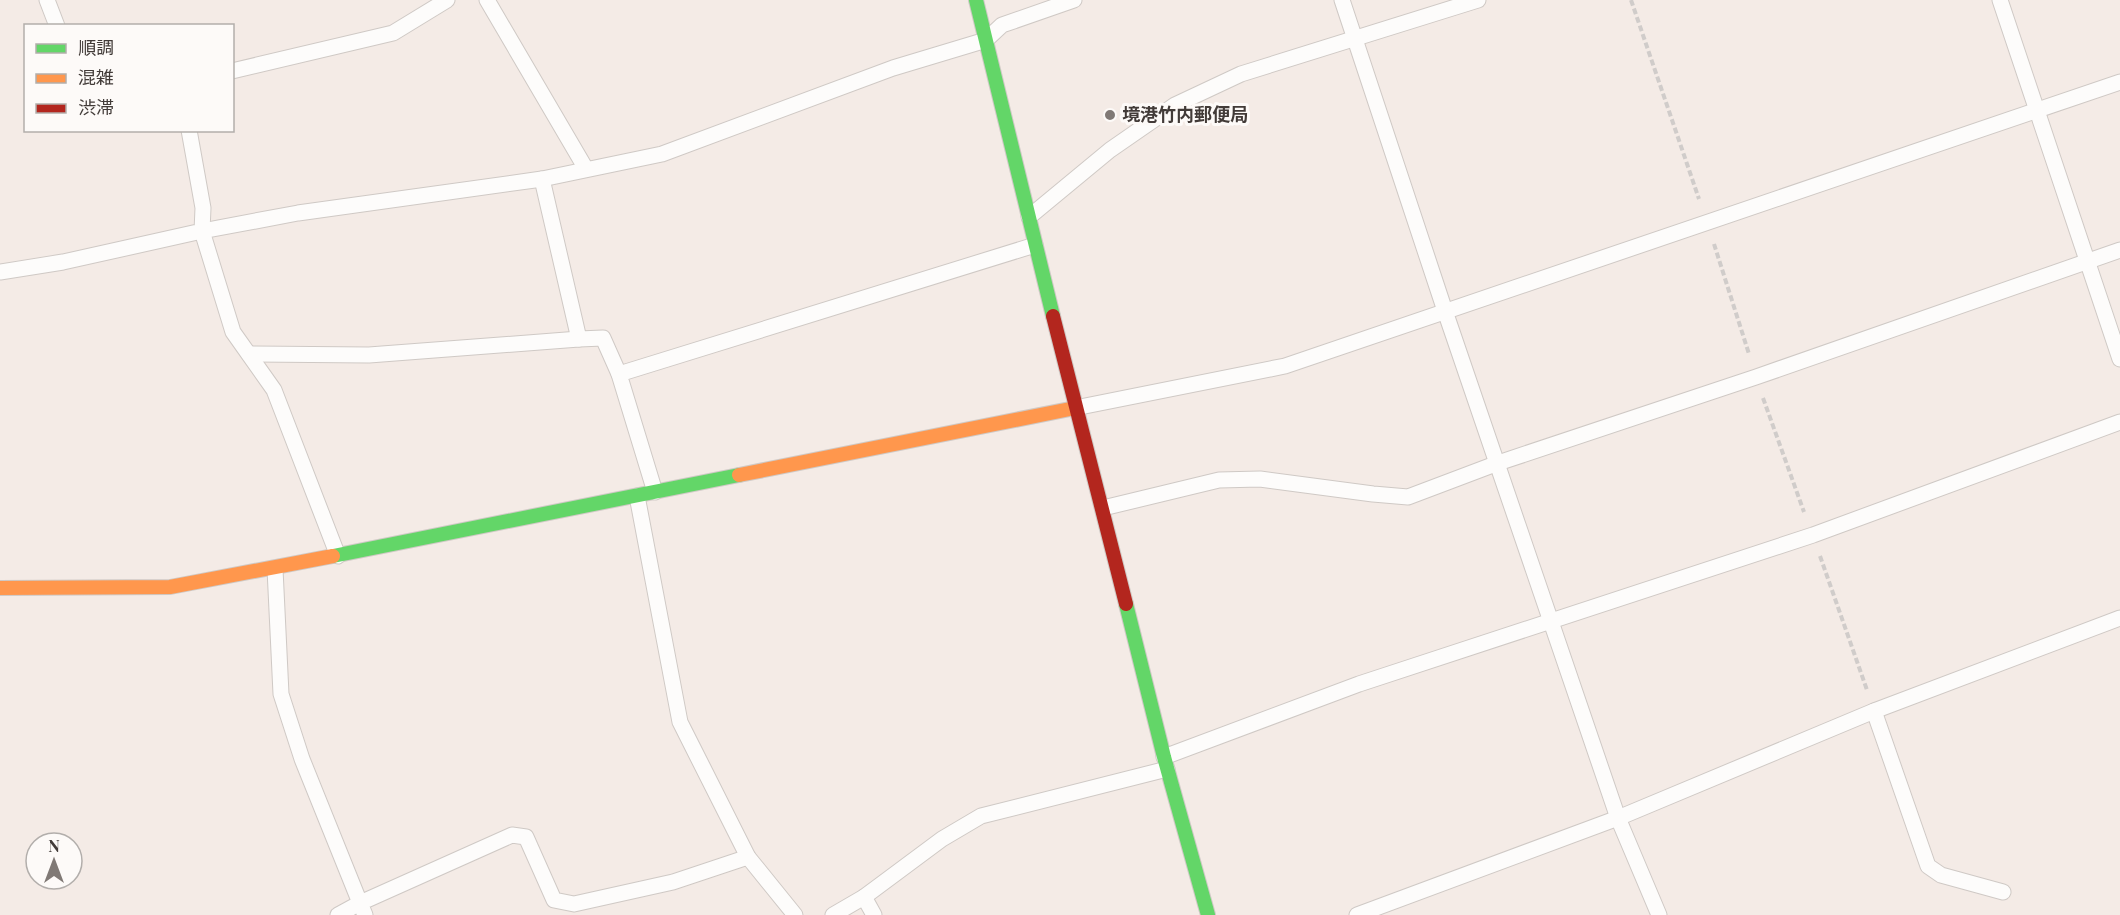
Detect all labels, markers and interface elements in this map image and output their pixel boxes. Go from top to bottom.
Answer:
legend [24,24,234,132]
text: 順調 [78,35,114,59]
text: 混雑 [78,65,114,89]
text: 渋滞 [78,95,114,119]
place label: 境港竹内郵便局 [1122,102,1248,126]
marker: 境港竹内郵便局 [1103,108,1117,122]
north arrow [24,831,84,891]
text: N [48,835,60,856]

